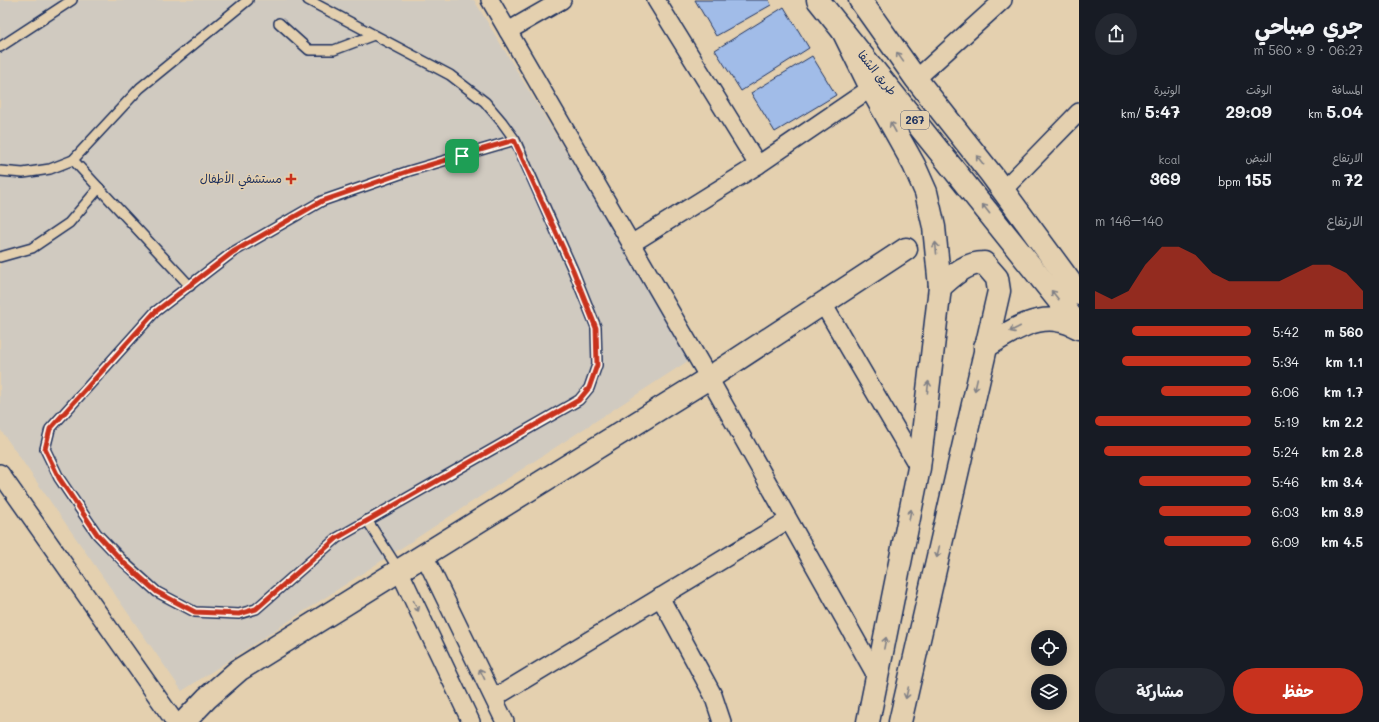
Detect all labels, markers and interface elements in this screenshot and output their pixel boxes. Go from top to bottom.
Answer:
text: جري صباحي [1255,11,1363,40]
button: share [1095,13,1137,55]
text: 06:27 · 9 × 560 m [1254,41,1363,58]
street label: طريق الشفا [855,46,901,98]
one-way arrow [896,52,904,63]
text: الوتيرة [1154,82,1180,97]
text: الوقت [1246,82,1272,97]
text: المسافة [1332,82,1363,97]
text: 5:47 [1145,100,1180,122]
text: 29:09 [1225,100,1272,122]
text: 5.04 [1326,100,1363,122]
text: /km [1121,106,1145,121]
text: km [1308,106,1326,121]
road number: 267 [901,111,929,129]
one-way arrow [889,121,897,133]
pin [445,139,479,173]
icon: arrive [451,145,473,167]
text: النبض [1245,150,1272,165]
text: الارتفاع [1332,150,1363,165]
text: kcal [1158,152,1180,167]
one-way arrow [976,154,984,165]
text: 369 [1150,167,1180,189]
text: 155 [1244,168,1272,190]
text: 72 [1344,168,1363,190]
place label: مستشفي الأطفال [200,170,282,190]
marker: مستشفي الأطفال [285,173,297,185]
text: bpm [1218,174,1244,189]
text: m [1332,174,1344,189]
one-way arrow [982,204,990,215]
text: 140–146 m [1095,212,1163,229]
text: الارتفاع [1327,212,1363,229]
one-way arrow [932,242,940,255]
one-way arrow [1050,290,1059,301]
text: 5:42 [1273,323,1299,340]
text: 560 m [1324,323,1363,340]
one-way arrow [1009,326,1021,334]
text: 5:34 [1272,353,1299,370]
text: 1.1 km [1325,353,1363,370]
one-way arrow [972,378,980,391]
one-way arrow [925,381,932,394]
text: 6:06 [1271,383,1299,400]
text: 1.7 km [1324,383,1363,400]
text: 5:19 [1274,413,1299,430]
text: 2.2 km [1322,413,1363,430]
text: 5:24 [1273,443,1299,460]
text: 2.8 km [1322,443,1363,460]
text: 5:46 [1272,473,1299,490]
text: 3.4 km [1321,473,1363,490]
text: 6:03 [1271,503,1299,520]
text: 3.9 km [1321,503,1363,520]
one-way arrow [906,509,914,522]
text: 6:09 [1271,533,1299,550]
text: 4.5 km [1321,533,1363,550]
one-way arrow [934,545,942,558]
one-way arrow [413,599,420,611]
map controls [1031,630,1067,710]
button: locate [1031,630,1067,666]
one-way arrow [881,637,889,650]
button: مشاركة [1095,668,1225,714]
button: حفظ [1233,668,1363,714]
one-way arrow [478,669,485,681]
button: layers [1031,674,1067,710]
one-way arrow [902,686,910,699]

